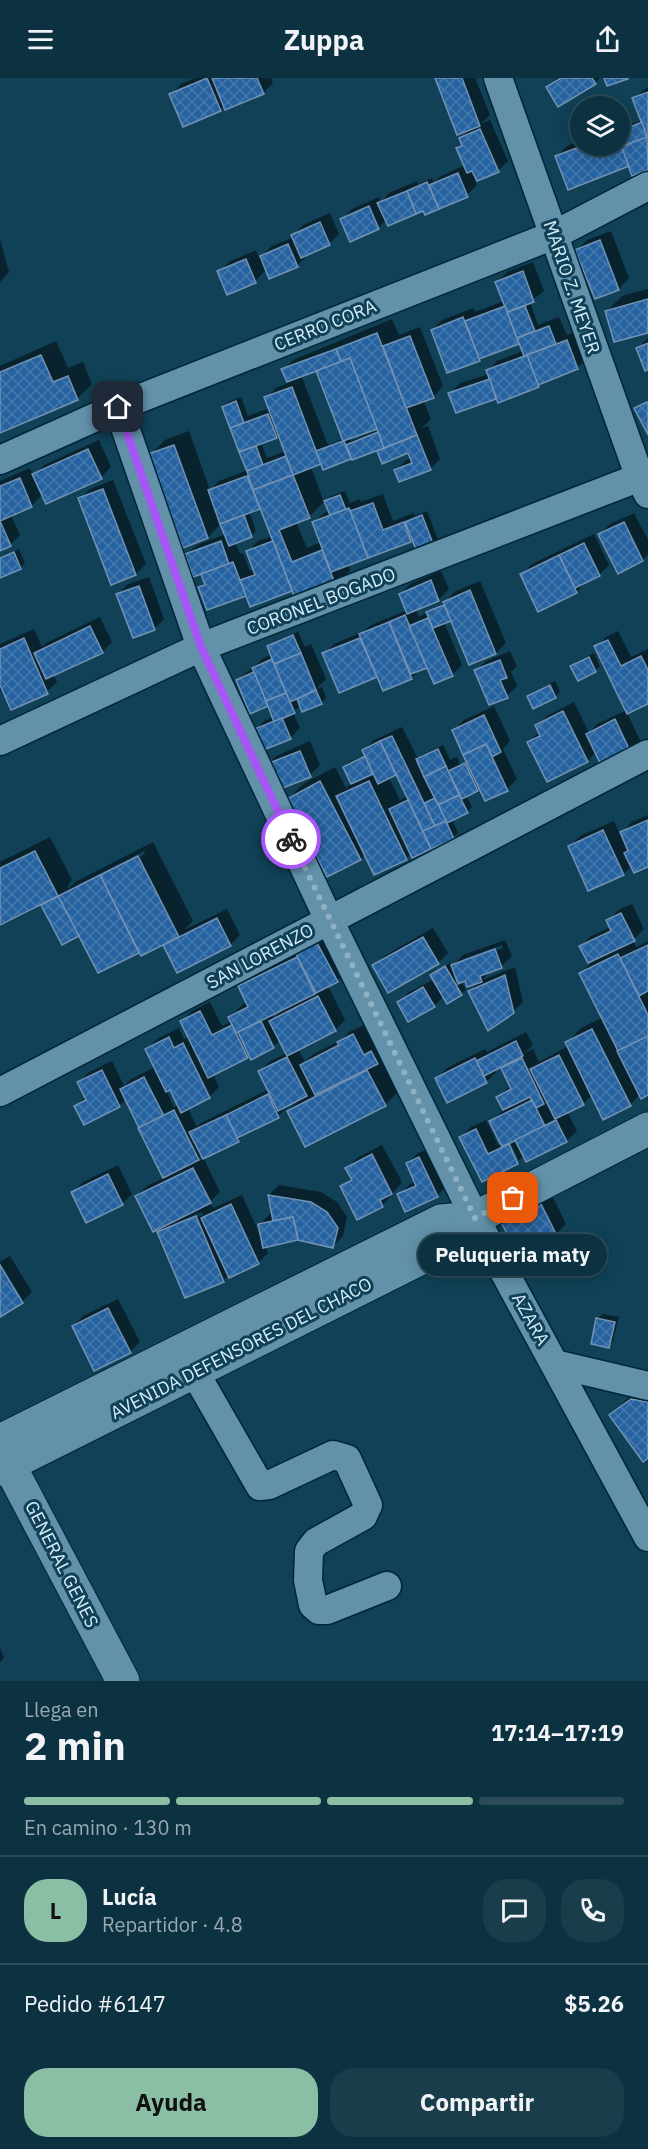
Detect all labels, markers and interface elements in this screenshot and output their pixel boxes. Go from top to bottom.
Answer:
text: Zuppa [284,22,364,57]
icon: menu [24,23,57,56]
icon: share [591,23,624,56]
map controls [570,96,630,156]
button: layers [570,96,630,156]
street label: MARIO Z. MEYER [538,217,606,357]
street label: CERRO CORA [270,294,380,356]
pin [92,381,143,432]
icon: home [101,390,134,423]
street label: CORONEL BOGADO [243,562,399,640]
courier [261,809,321,869]
icon: bike [275,823,308,856]
street label: SAN LORENZO [203,918,317,994]
pin [487,1172,538,1223]
icon: bag [496,1181,529,1214]
callout: Peluqueria maty [418,1234,608,1276]
text: Peluqueria maty [435,1241,590,1268]
street label: AVENIDA DEFENSORES DEL CHACO [106,1272,376,1424]
street label: AZARA [507,1289,555,1350]
street label: GENERAL GENES [20,1497,104,1631]
text: Llega en [24,1696,99,1723]
text: 17:14–17:19 [491,1718,624,1747]
text: 2 min [24,1720,126,1771]
text: En camino · 130 m [24,1814,192,1841]
button: chat [483,1879,546,1942]
button: phone [561,1879,624,1942]
text: Lucía [102,1882,157,1911]
text: L [50,1896,61,1925]
text: Repartidor · 4.8 [102,1911,243,1938]
text: Pedido #6147 [24,1989,166,2018]
text: $5.26 [564,1989,624,2018]
button: Ayuda [24,2068,318,2137]
button: Compartir [330,2068,624,2137]

